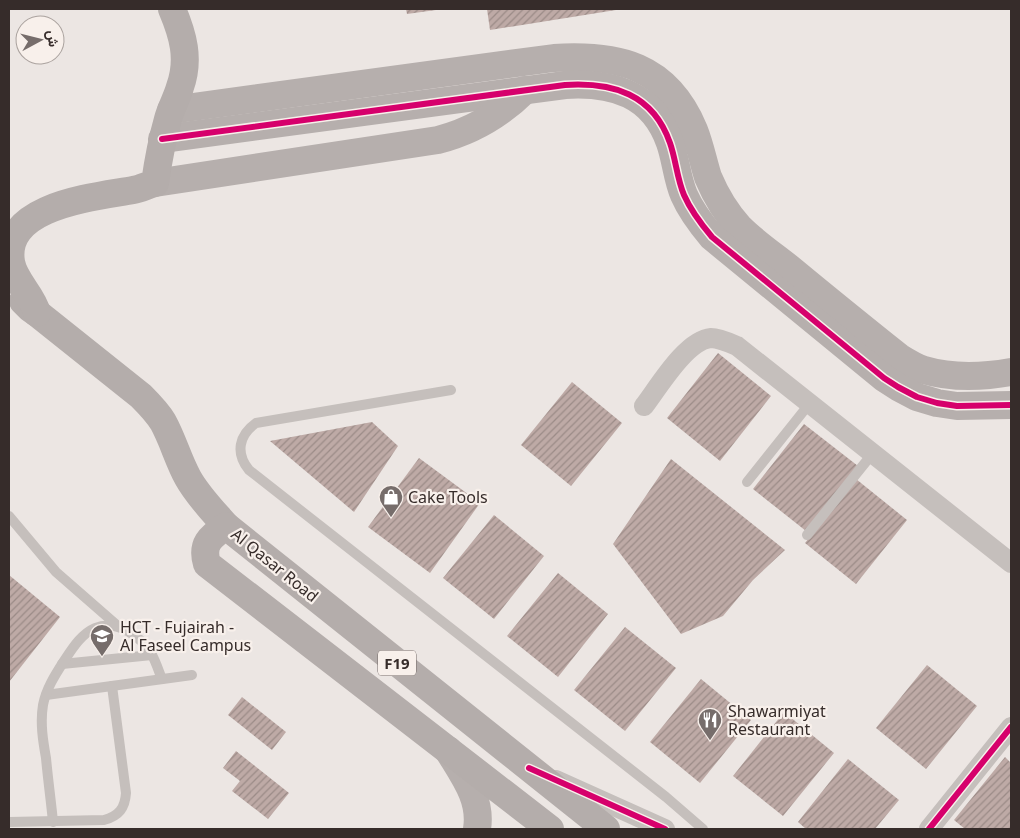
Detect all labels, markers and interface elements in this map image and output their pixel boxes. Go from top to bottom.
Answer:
north arrow [15,15,65,65]
text: ش [43,29,64,48]
shop icon: Cake Tools [378,484,404,518]
place label: Cake Tools [408,486,488,508]
street label: Al Qasar Road [227,523,323,607]
place label: HCT - Fujairah - Al Faseel Campus [120,616,251,656]
school or university icon: HCT - Fujairah - Al Faseel Campus [89,623,115,657]
road number: F19 [378,650,416,676]
place label: Shawarmiyat Restaurant [728,700,826,740]
restaurant icon: Shawarmiyat Restaurant [697,707,723,741]

